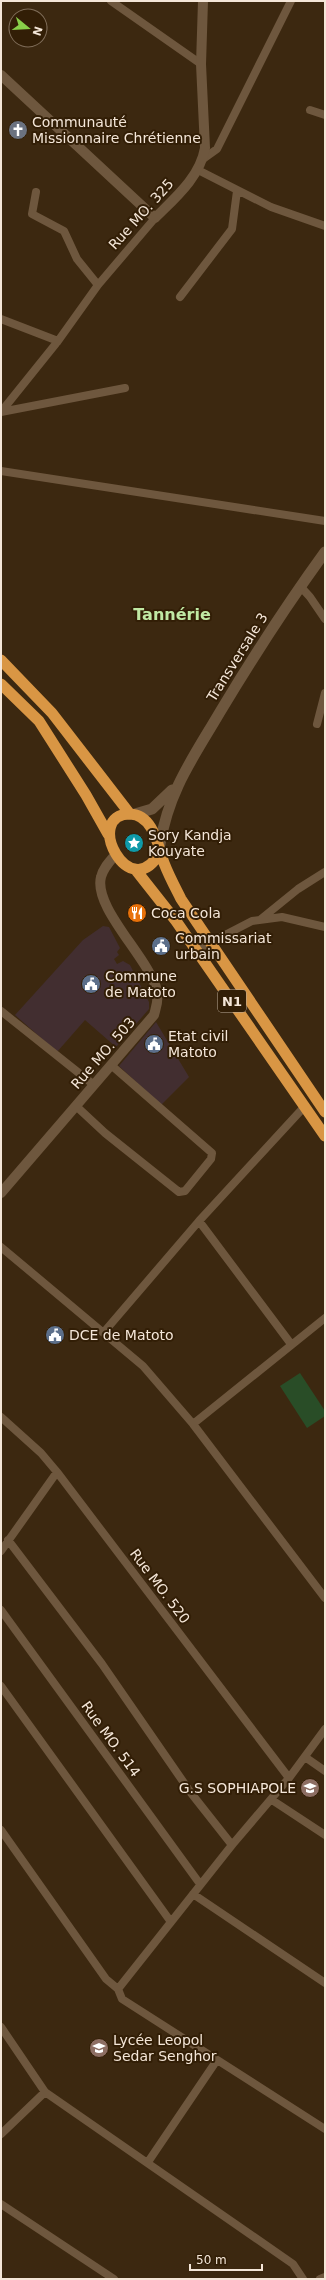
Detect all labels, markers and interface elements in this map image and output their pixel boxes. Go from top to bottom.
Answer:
north arrow [8,8,48,48]
text: N [29,25,45,37]
place label: Communauté Missionnaire Chrétienne [32,114,201,146]
church icon: Communauté Missionnaire Chrétienne [7,119,29,141]
street label: Rue MO. 325 [105,176,177,252]
district label: Tannérie [133,605,211,624]
street label: Transversale 3 [203,610,271,705]
place label: Sory Kandja Kouyate [148,827,232,859]
place icon: Sory Kandja Kouyate [123,832,145,854]
restaurant icon: Coca Cola [126,902,148,924]
place label: Coca Cola [151,905,221,921]
place label: Commissariat urbain [175,930,272,962]
public building icon: Commissariat urbain [150,935,172,957]
place label: Commune de Matoto [105,968,177,1000]
public building icon: Commune de Matoto [80,973,102,995]
road number: N1 [218,990,246,1012]
street label: Rue MO. 503 [68,1014,138,1092]
place label: Etat civil Matoto [168,1028,229,1060]
public building icon: Etat civil Matoto [143,1033,165,1055]
public building icon: DCE de Matoto [44,1324,66,1346]
place label: DCE de Matoto [69,1327,174,1343]
street label: Rue MO. 520 [127,1546,193,1626]
street label: Rue MO. 514 [78,1698,144,1780]
school or university icon: G.S SOPHIAPOLE [299,1777,321,1799]
place label: G.S SOPHIAPOLE [179,1780,296,1796]
place label: Lycée Leopol Sedar Senghor [113,2032,217,2064]
school or university icon: Lycée Leopol Sedar Senghor [88,2037,110,2059]
scale bar [190,2246,262,2272]
text: 50 m [196,2253,227,2267]

